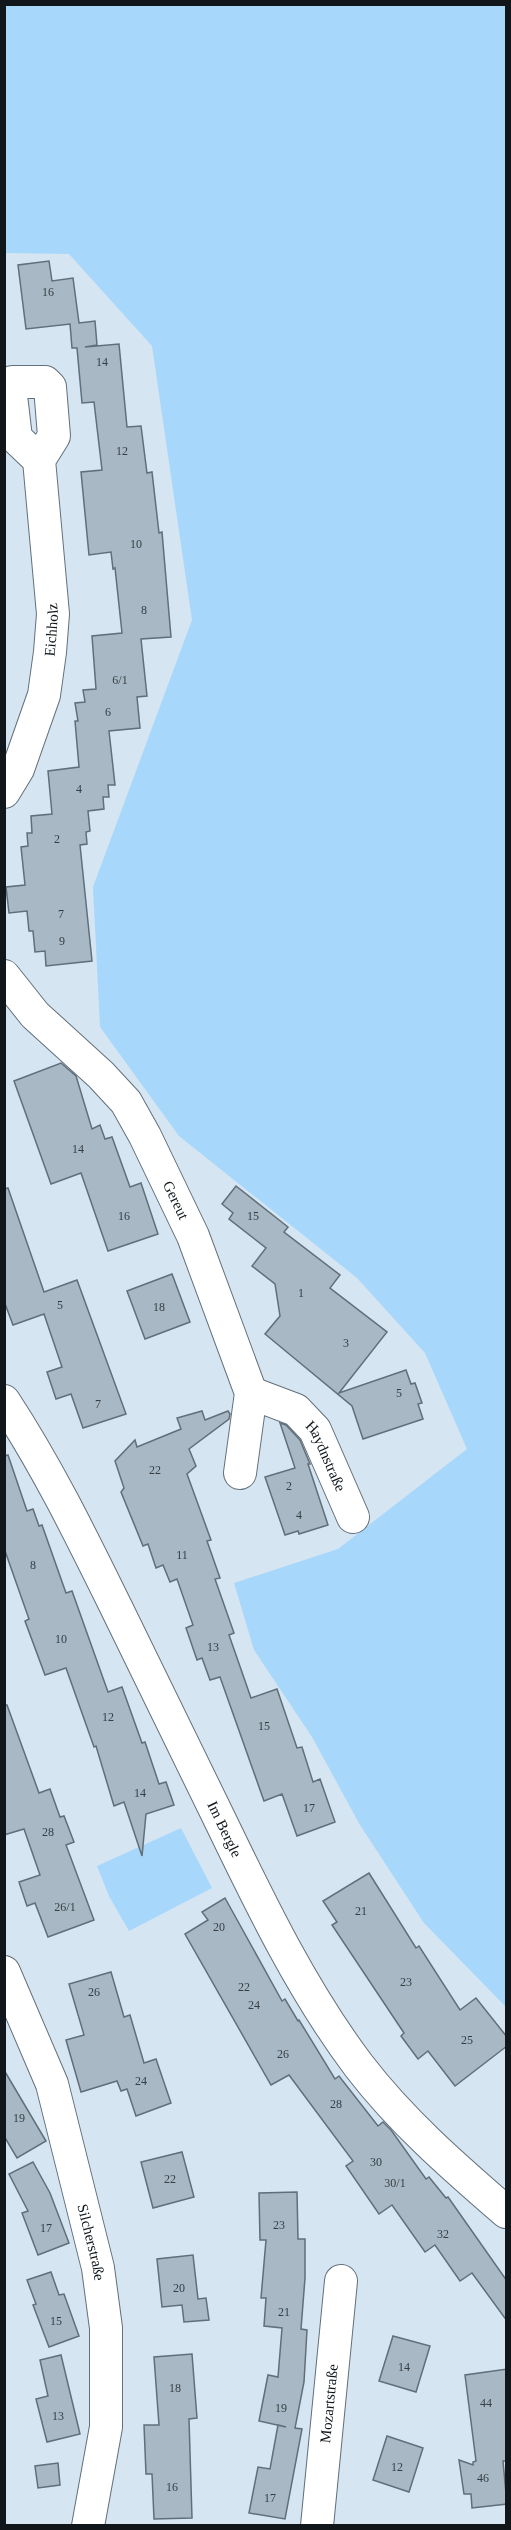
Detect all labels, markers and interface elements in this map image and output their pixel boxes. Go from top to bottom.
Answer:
house number: 16 [42,285,54,299]
house number: 14 [96,355,108,369]
house number: 12 [116,444,128,458]
house number: 10 [130,537,142,551]
street label: Eichholz [42,602,61,657]
house number: 8 [141,603,147,617]
house number: 6/1 [112,673,128,687]
house number: 6 [105,705,111,719]
house number: 4 [76,782,82,796]
house number: 2 [54,832,60,846]
house number: 7 [58,907,64,921]
house number: 9 [59,934,65,948]
house number: 14 [72,1142,84,1156]
street label: Gereut [160,1178,192,1223]
house number: 16 [118,1209,130,1223]
house number: 15 [247,1209,259,1223]
house number: 1 [298,1286,304,1300]
house number: 5 [57,1298,63,1312]
house number: 18 [153,1300,165,1314]
house number: 3 [343,1336,349,1350]
house number: 5 [396,1386,402,1400]
house number: 7 [95,1397,101,1411]
street label: Haydnstraße [303,1418,349,1494]
house number: 22 [149,1463,161,1477]
house number: 2 [286,1479,292,1493]
house number: 4 [296,1508,302,1522]
house number: 11 [176,1548,188,1562]
house number: 8 [30,1558,36,1572]
house number: 10 [55,1632,67,1646]
house number: 13 [207,1640,219,1654]
house number: 12 [102,1710,114,1724]
house number: 15 [258,1719,270,1733]
house number: 14 [134,1786,146,1800]
street label: Im Bergle [204,1799,245,1860]
house number: 17 [303,1801,315,1815]
house number: 28 [42,1825,54,1839]
house number: 26/1 [54,1900,76,1914]
house number: 21 [355,1904,367,1918]
house number: 20 [213,1920,225,1934]
house number: 23 [400,1975,412,1989]
house number: 22 [238,1980,250,1994]
house number: 26 [88,1985,100,1999]
house number: 24 [248,1998,260,2012]
house number: 25 [461,2033,473,2047]
house number: 26 [277,2047,289,2061]
house number: 24 [135,2074,147,2088]
house number: 28 [330,2097,342,2111]
house number: 19 [13,2111,25,2125]
house number: 30 [370,2155,382,2169]
house number: 22 [164,2172,176,2186]
house number: 30/1 [384,2176,406,2190]
street label: Silcherstraße [74,2202,108,2282]
house number: 23 [273,2218,285,2232]
house number: 17 [40,2221,52,2235]
house number: 32 [437,2227,449,2241]
house number: 20 [173,2281,185,2295]
house number: 21 [278,2305,290,2319]
house number: 15 [50,2314,62,2328]
house number: 14 [398,2360,410,2374]
street label: Mozartstraße [317,2363,341,2444]
house number: 18 [169,2381,181,2395]
house number: 44 [480,2396,492,2410]
house number: 19 [275,2401,287,2415]
house number: 13 [52,2409,64,2423]
house number: 12 [391,2460,403,2474]
house number: 46 [477,2471,489,2485]
house number: 16 [166,2480,178,2494]
house number: 17 [264,2491,276,2505]

